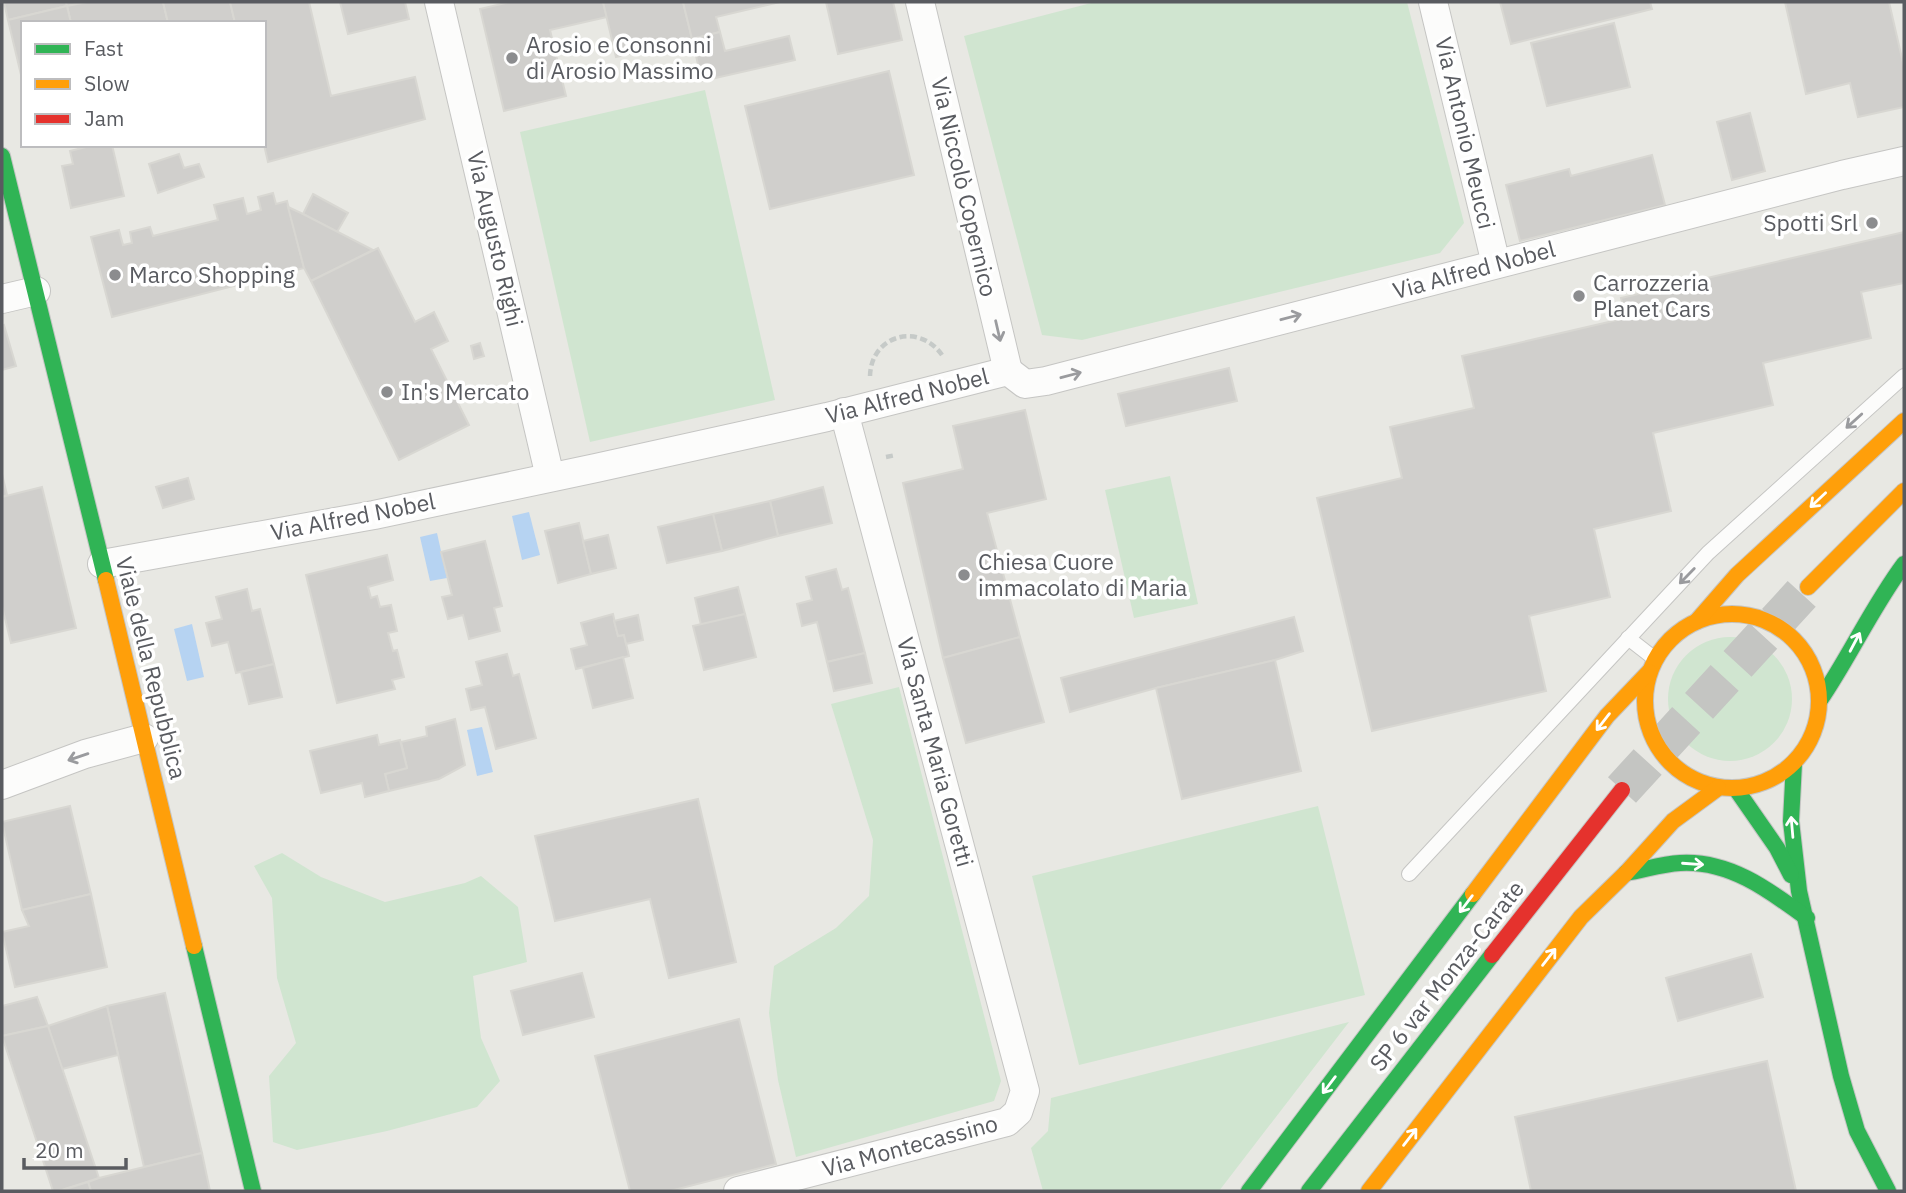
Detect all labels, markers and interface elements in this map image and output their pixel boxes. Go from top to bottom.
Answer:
legend [21,21,266,147]
place label: Arosio e Consonni di Arosio Massimo [526,29,714,85]
text: Fast [84,34,124,62]
street label: Via Antonio Meucci [1429,34,1503,232]
marker: Arosio e Consonni di Arosio Massimo [504,50,520,66]
text: Slow [84,69,130,97]
street label: Via Niccolò Copernico [925,74,1005,300]
text: Jam [84,104,124,132]
street label: Via Augusto Righi [461,148,531,329]
place label: Spotti Srl [1763,207,1858,237]
marker: Spotti Srl [1864,215,1880,231]
street label: Via Alfred Nobel [1389,233,1558,305]
place label: Marco Shopping [129,259,295,289]
marker: Marco Shopping [107,267,123,283]
place label: Carrozzeria Planet Cars [1593,267,1711,323]
marker: Carrozzeria Planet Cars [1571,288,1587,304]
one-way arrow [1280,310,1302,323]
one-way arrow [992,319,1005,341]
street label: Via Alfred Nobel [822,360,991,430]
one-way arrow [1060,367,1082,380]
place label: In's Mercato [401,376,529,406]
marker: In's Mercato [379,384,395,400]
one-way arrow [1846,413,1863,430]
street label: Via Alfred Nobel [268,485,438,547]
one-way arrow [1810,492,1827,509]
place label: Chiesa Cuore immacolato di Maria [978,546,1187,602]
street label: Viale della Repubblica [110,553,194,782]
marker: Chiesa Cuore immacolato di Maria [956,567,972,583]
one-way arrow [1678,567,1695,584]
one-way arrow [1849,632,1862,653]
street label: Via Santa Maria Goretti [891,634,981,870]
one-way arrow [1595,712,1610,731]
one-way arrow [68,752,90,764]
one-way arrow [1785,816,1798,839]
one-way arrow [1681,858,1704,871]
street label: SP 6 var Monza-Carate [1362,874,1530,1077]
one-way arrow [1459,894,1474,913]
one-way arrow [1542,949,1557,967]
one-way arrow [1322,1076,1337,1095]
street label: Via Montecassino [819,1107,1001,1183]
scale bar [24,1126,126,1170]
one-way arrow [1403,1128,1418,1147]
text: 20 m [35,1136,84,1164]

